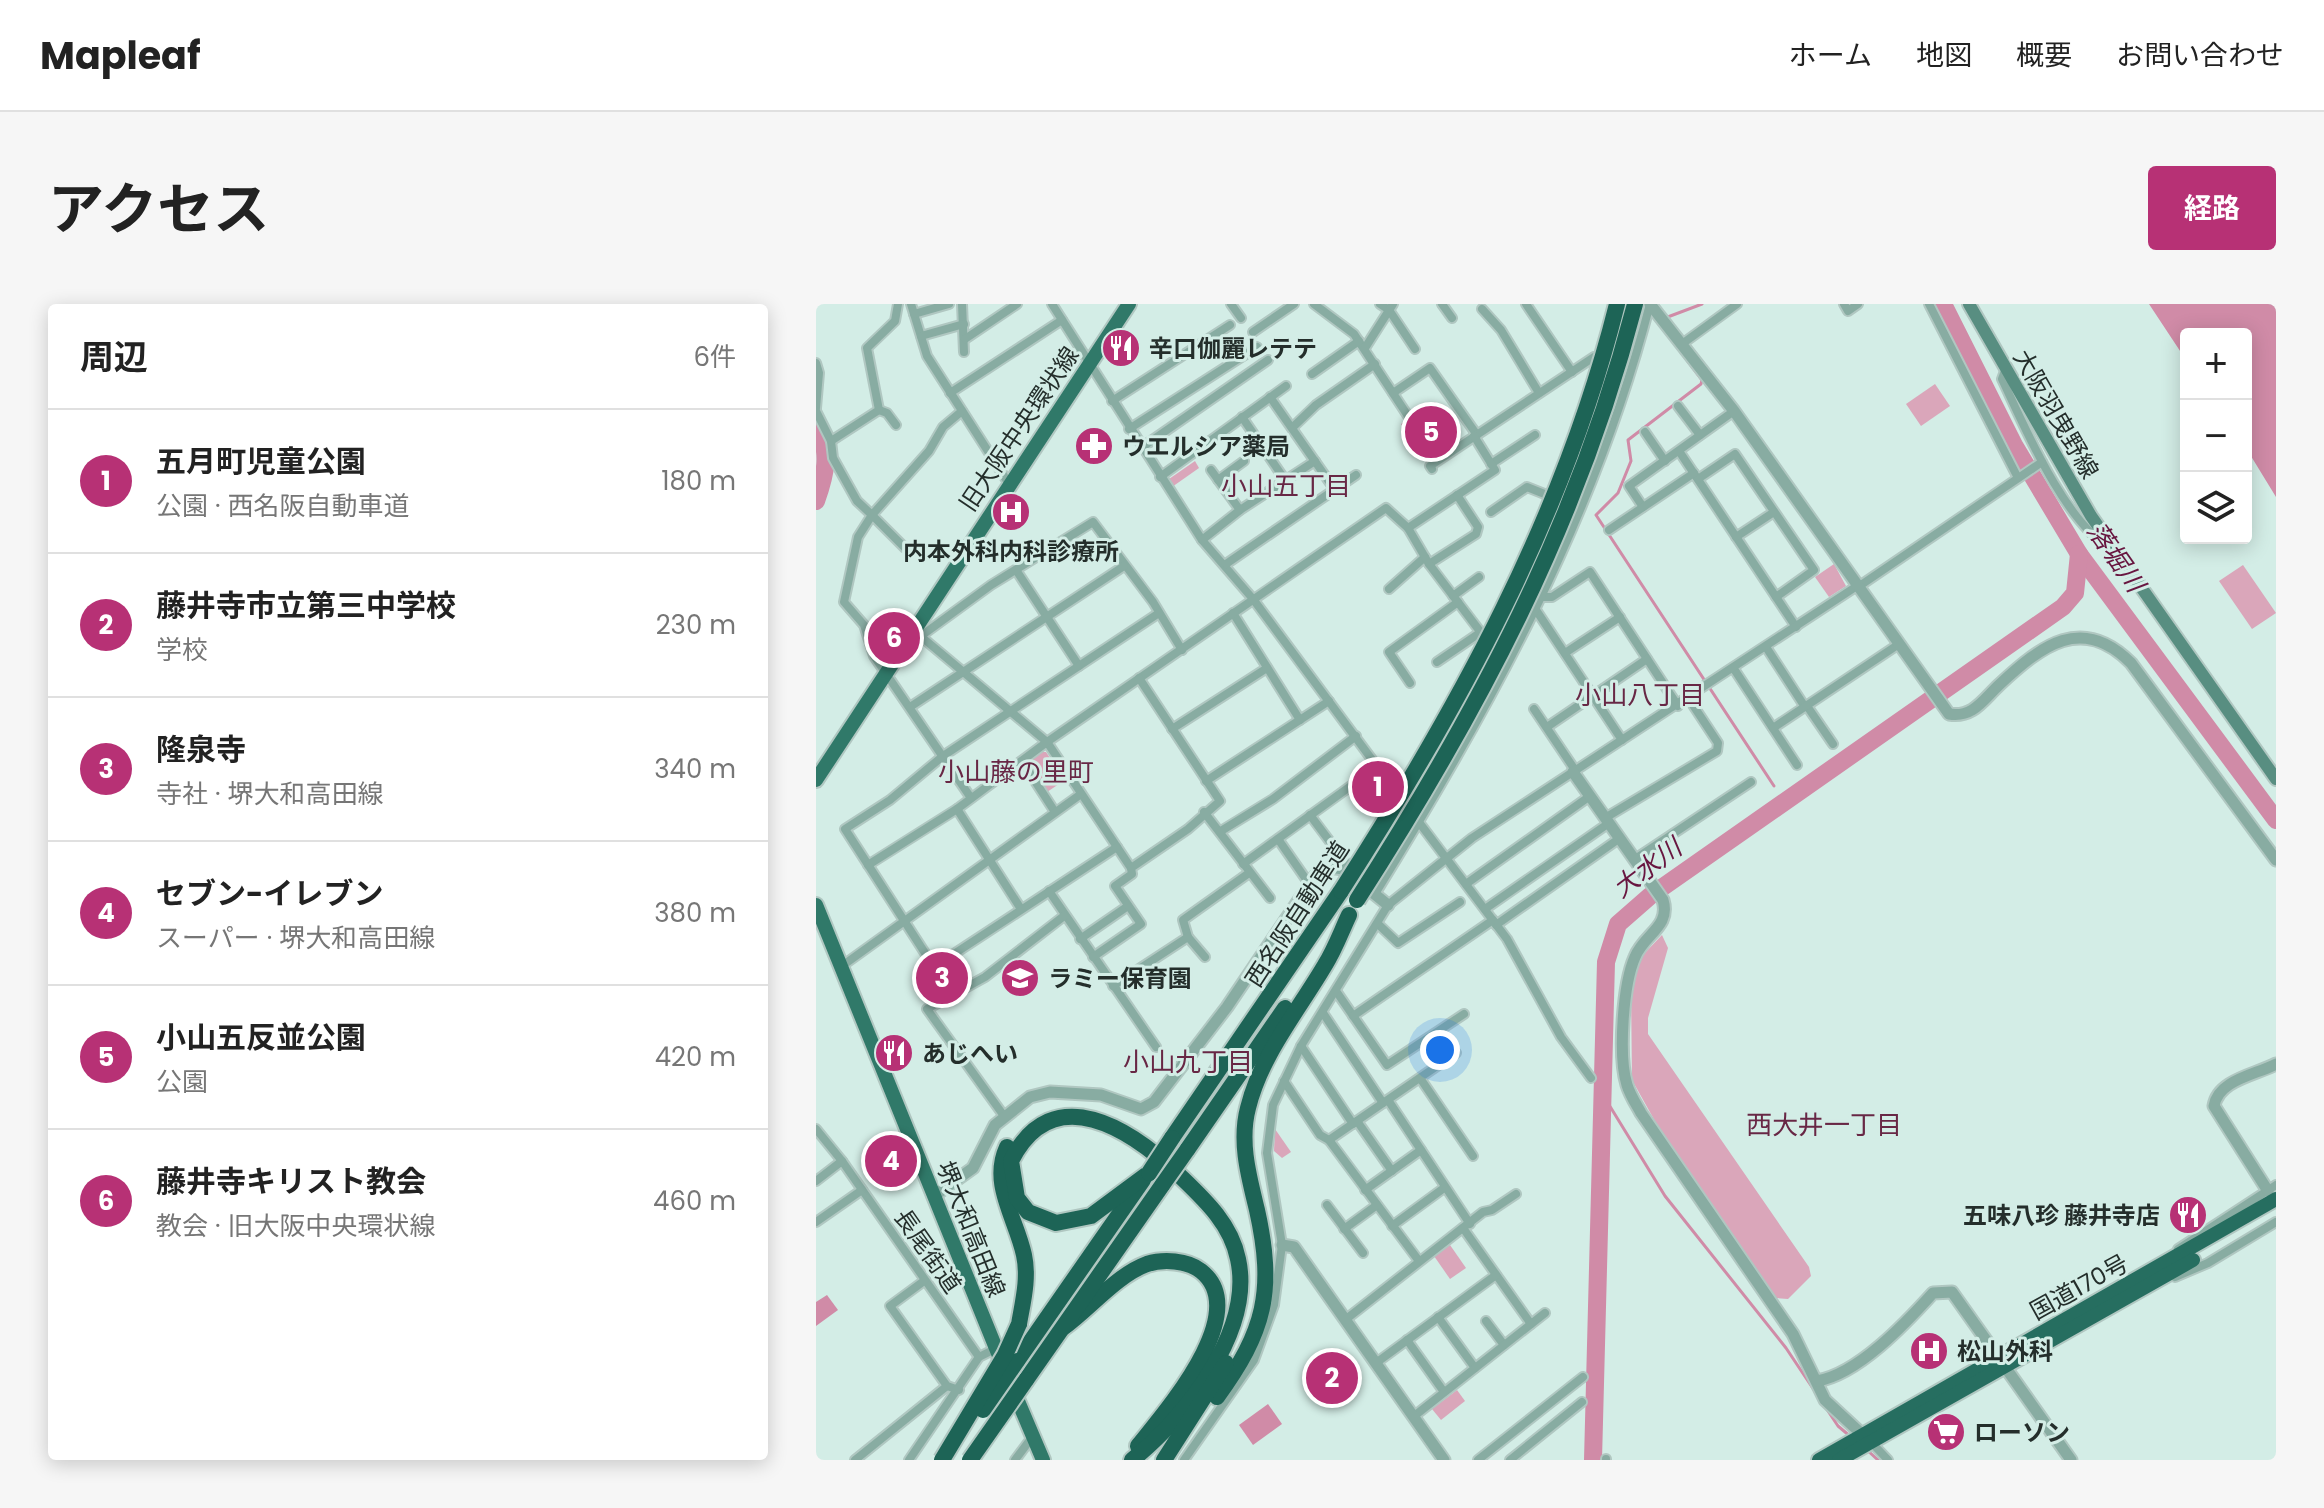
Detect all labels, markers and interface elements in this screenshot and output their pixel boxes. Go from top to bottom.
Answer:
text: Mapleaf [40,29,201,82]
text: ホーム [1789,36,1872,75]
text: 地図 [1916,36,1972,75]
text: 概要 [2016,36,2072,75]
text: お問い合わせ [2116,36,2284,75]
button: 経路 [2148,166,2276,250]
text: アクセス [48,170,269,249]
restaurant icon: 辛口伽麗レテテ [1100,327,1142,369]
map controls [2180,328,2252,544]
button: + [2180,328,2252,400]
place label: 辛口伽麗レテテ [1149,332,1317,365]
text: 周辺 [80,333,148,381]
text: 6件 [693,339,736,375]
street label: 旧大阪中央環状線 [952,340,1086,518]
street label: 大阪羽曳野線 [2006,343,2106,485]
button: − [2180,400,2252,472]
pin: 5 [1405,402,1457,462]
pharmacy icon: ウエルシア薬局 [1073,425,1115,467]
place label: ウエルシア薬局 [1122,430,1290,463]
text: 五月町児童公園 [156,440,366,483]
text: 1 [101,463,111,499]
text: 180 m [661,463,736,499]
district label: 小山五丁目 [1221,468,1351,504]
button: layers [2180,472,2252,544]
text: 公園 · 西名阪自動車道 [156,488,409,524]
hospital icon: 内本外科内科診療所 [990,491,1032,533]
water label: 落堀川 [2079,515,2155,602]
place label: 内本外科内科診療所 [903,535,1119,568]
text: 藤井寺市立第三中学校 [156,584,456,627]
text: 2 [99,607,113,643]
text: 230 m [656,607,736,643]
pin: 6 [868,608,920,668]
text: 学校 [156,632,208,668]
district label: 小山八丁目 [1575,677,1705,713]
text: 隆泉寺 [156,728,246,771]
text: 3 [98,751,114,787]
text: 340 m [654,751,736,787]
district label: 小山藤の里町 [938,754,1094,790]
pin: 1 [1352,757,1404,817]
text: 寺社 · 堺大和高田線 [156,776,383,812]
water label: 大水川 [1605,828,1691,906]
street label: 西名阪自動車道 [1237,835,1357,993]
text: セブン-イレブン [156,872,383,915]
text: 4 [97,895,115,931]
text: 380 m [654,895,736,931]
text: スーパー · 堺大和高田線 [156,920,435,956]
pin: 3 [916,948,968,1008]
school or university icon: ラミー保育園 [999,957,1041,999]
place label: ラミー保育園 [1048,962,1192,995]
text: 小山五反並公園 [156,1016,366,1059]
your location [1420,1030,1460,1070]
restaurant icon: あじへい [873,1032,915,1074]
place label: あじへい [922,1037,1018,1070]
text: 5 [98,1039,114,1075]
text: 420 m [655,1039,736,1075]
district label: 小山九丁目 [1123,1044,1253,1080]
text: 公園 [156,1064,208,1100]
district label: 西大井一丁目 [1746,1107,1902,1143]
pin: 4 [865,1131,917,1191]
street label: 堺大和高田線 [929,1156,1013,1302]
text: 藤井寺キリスト教会 [156,1160,426,1203]
text: 6 [98,1183,114,1219]
text: 460 m [653,1183,736,1219]
restaurant icon: 五味八珍 藤井寺店 [2167,1194,2209,1236]
place label: 五味八珍 藤井寺店 [1963,1199,2160,1232]
street label: 長尾街道 [887,1202,969,1300]
text: 教会 · 旧大阪中央環状線 [156,1208,435,1244]
street label: 国道170号 [2024,1246,2134,1328]
hospital icon: 松山外科 [1908,1330,1950,1372]
place label: 松山外科 [1957,1335,2053,1368]
pin: 2 [1306,1348,1358,1408]
supermarket icon: ローソン [1925,1411,1967,1453]
place label: ローソン [1974,1416,2070,1449]

